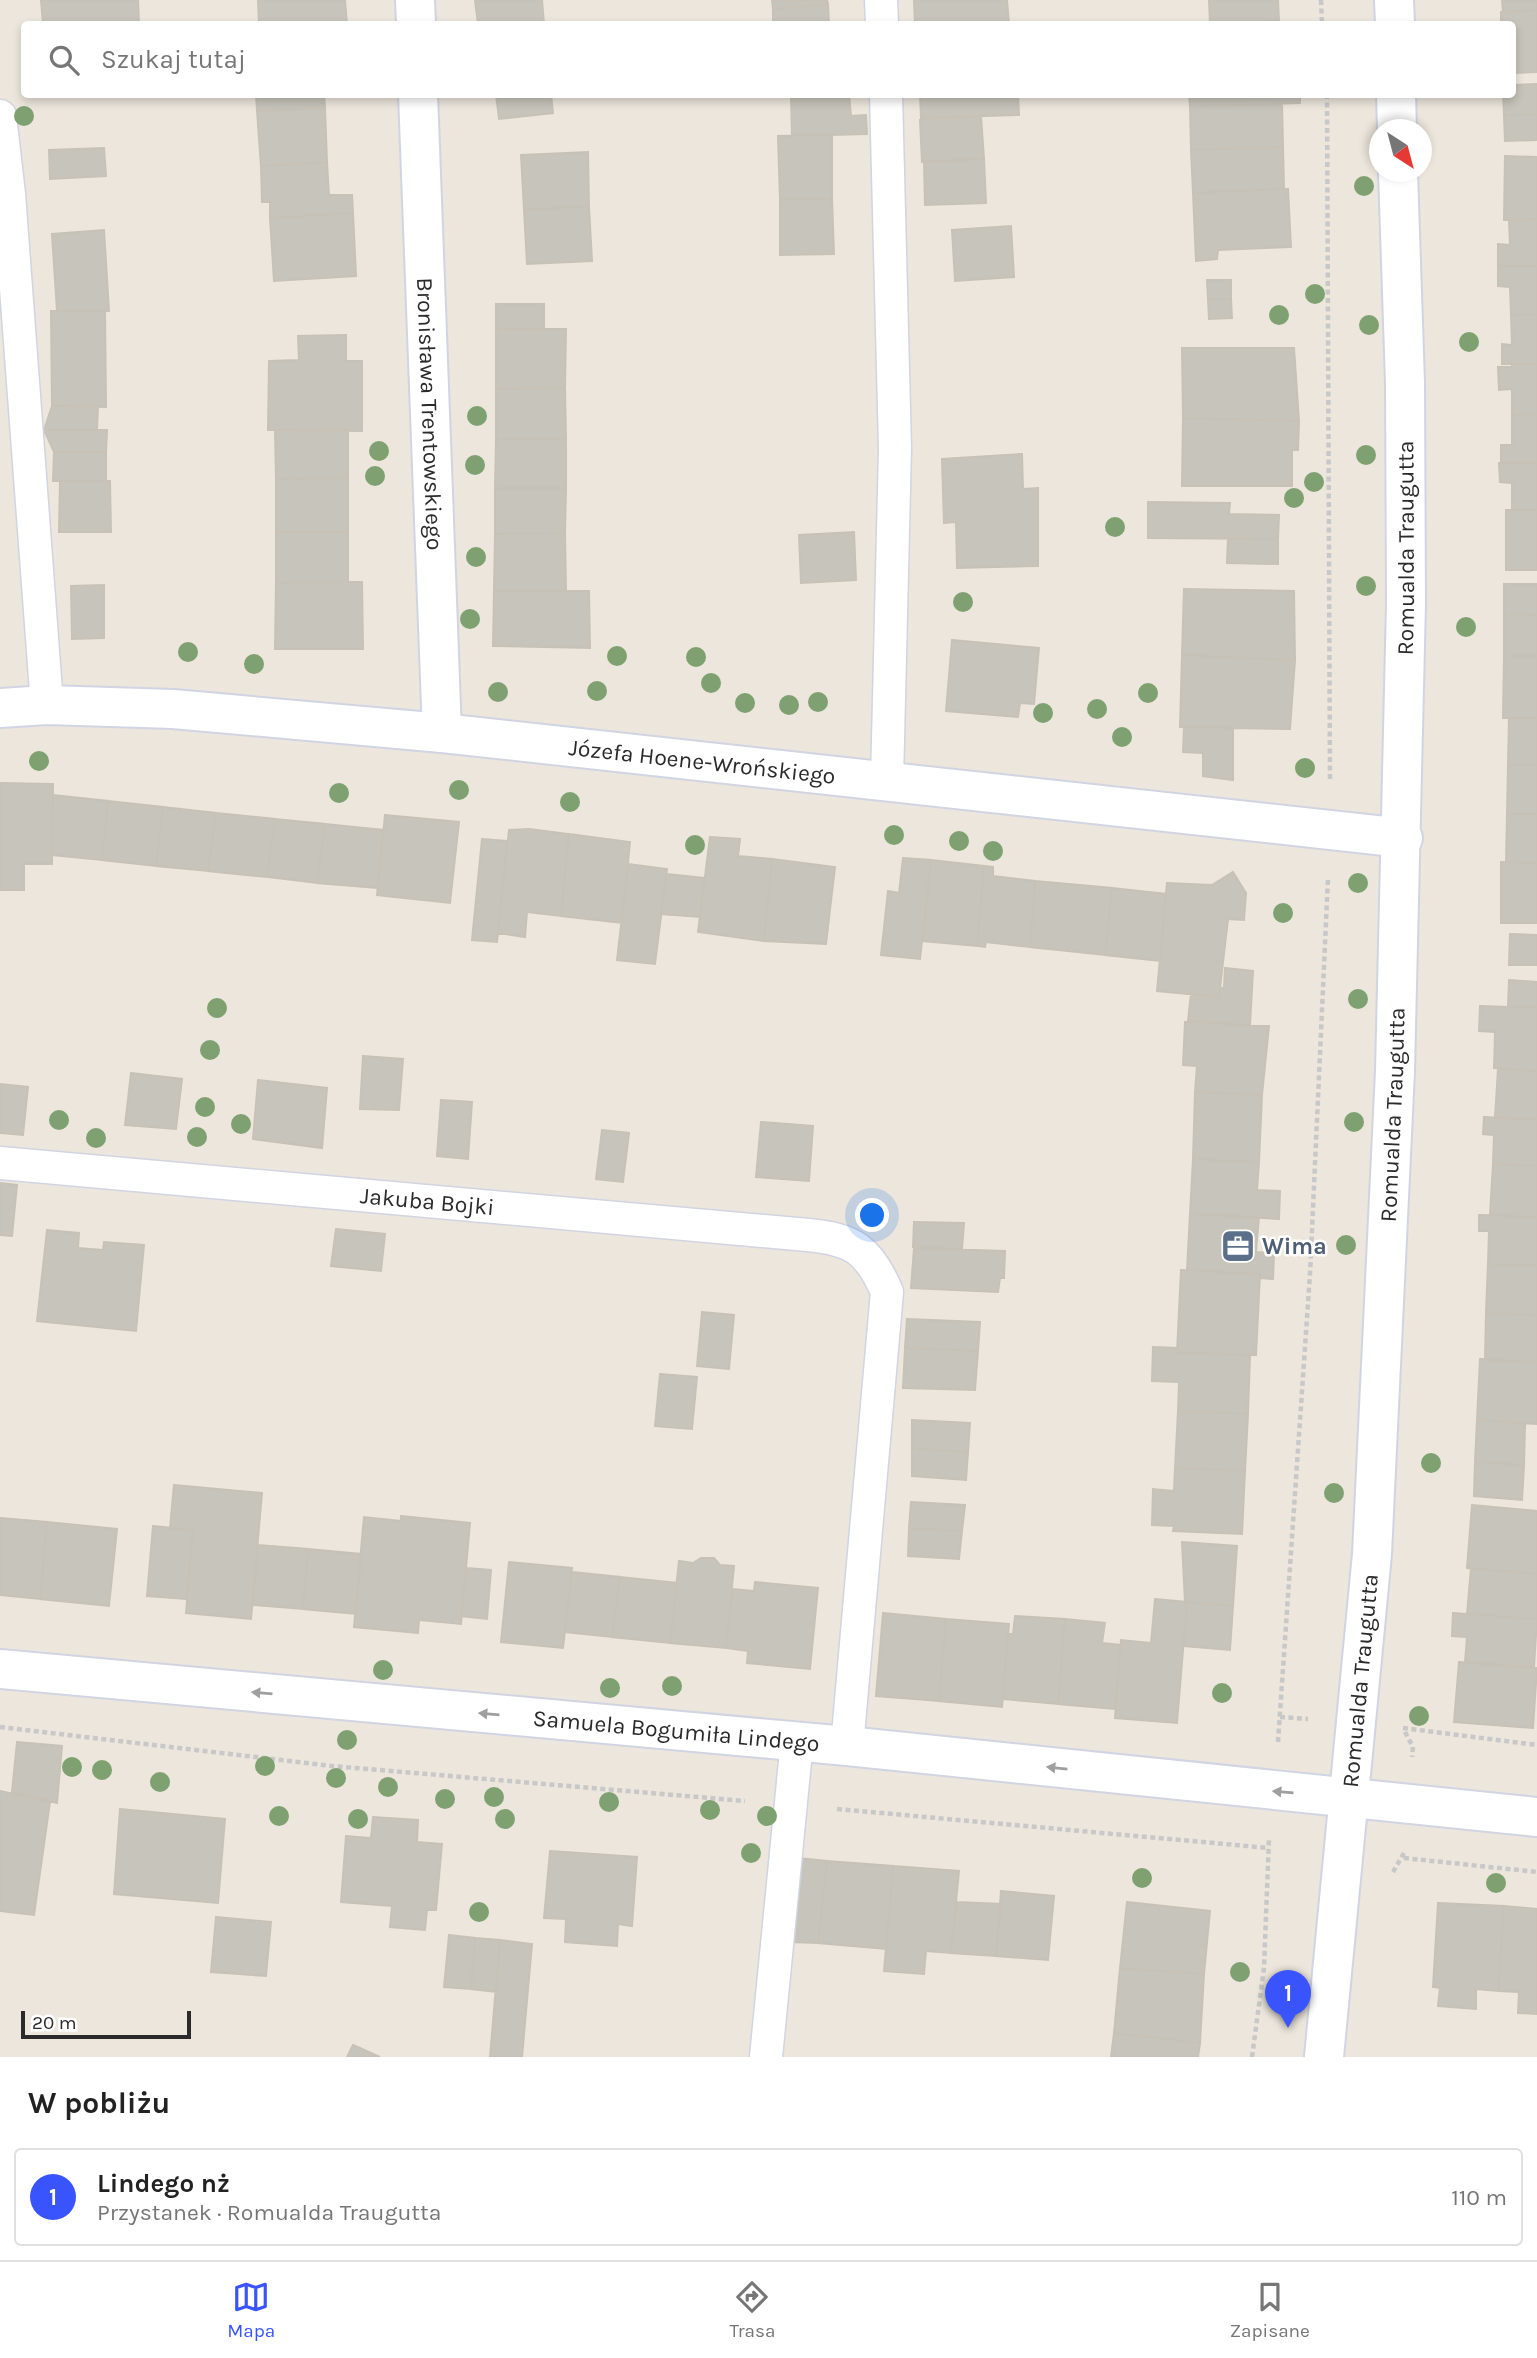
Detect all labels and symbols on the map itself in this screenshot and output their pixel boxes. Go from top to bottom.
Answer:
north arrow [1369,119,1432,182]
street label: Bronisława Trentowskiego [411,277,449,551]
street label: Romualda Traugutta [1391,441,1420,656]
street label: Józefa Hoene-Wrońskiego [568,733,837,789]
street label: Romualda Traugutta [1374,1007,1410,1223]
street label: Jakuba Bojki [359,1182,496,1220]
your location [855,1198,889,1232]
office icon: Wima [1219,1227,1257,1265]
place label: Wima [1262,1233,1327,1260]
street label: Romualda Traugutta [1336,1573,1384,1789]
one-way arrow [251,1687,273,1698]
street label: Samuela Bogumiła Lindego [532,1704,821,1757]
one-way arrow [478,1708,500,1719]
one-way arrow [1046,1762,1068,1773]
one-way arrow [1272,1786,1294,1797]
pin: 1 [1265,1970,1311,2028]
scale bar [21,2008,191,2040]

